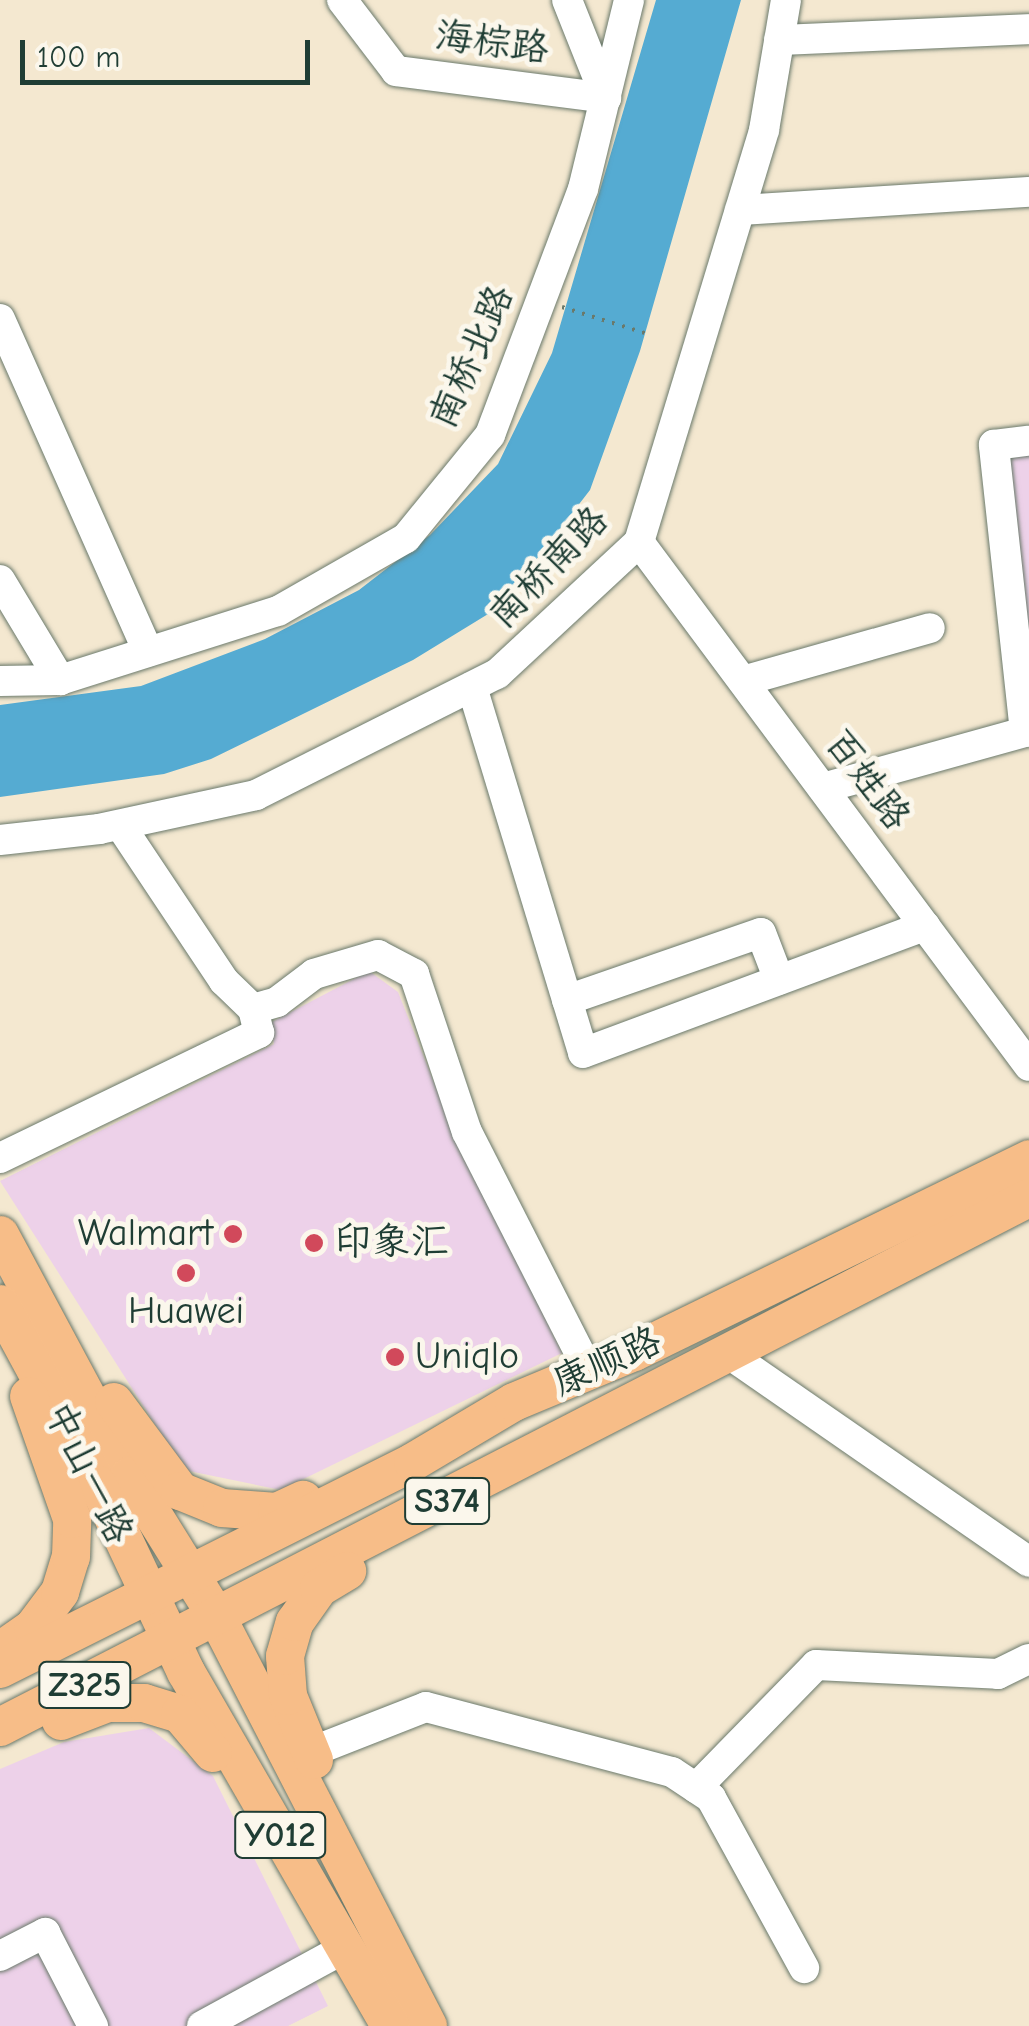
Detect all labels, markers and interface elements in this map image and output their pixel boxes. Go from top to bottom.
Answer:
street label: 海棕路 [433,13,551,73]
scale bar [25,20,315,82]
text: 100 m [37,40,120,75]
street label: 南桥北路 [420,278,524,436]
street label: 南桥南路 [480,497,618,639]
street label: 百姓路 [814,721,920,839]
place label: Walmart [78,1211,213,1257]
place label: 印象汇 [334,1220,448,1266]
marker: Walmart [222,1223,244,1245]
marker: 印象汇 [303,1232,325,1254]
marker: Huawei [175,1262,197,1284]
place label: Huawei [128,1289,244,1335]
street label: 康顺路 [546,1318,668,1406]
place label: Uniqlo [415,1334,519,1380]
marker: Uniqlo [384,1346,406,1368]
street label: 中山一路 [34,1395,142,1551]
road number: S374 [402,1471,492,1531]
road number: Z325 [38,1655,132,1715]
road number: Y012 [232,1805,328,1865]

